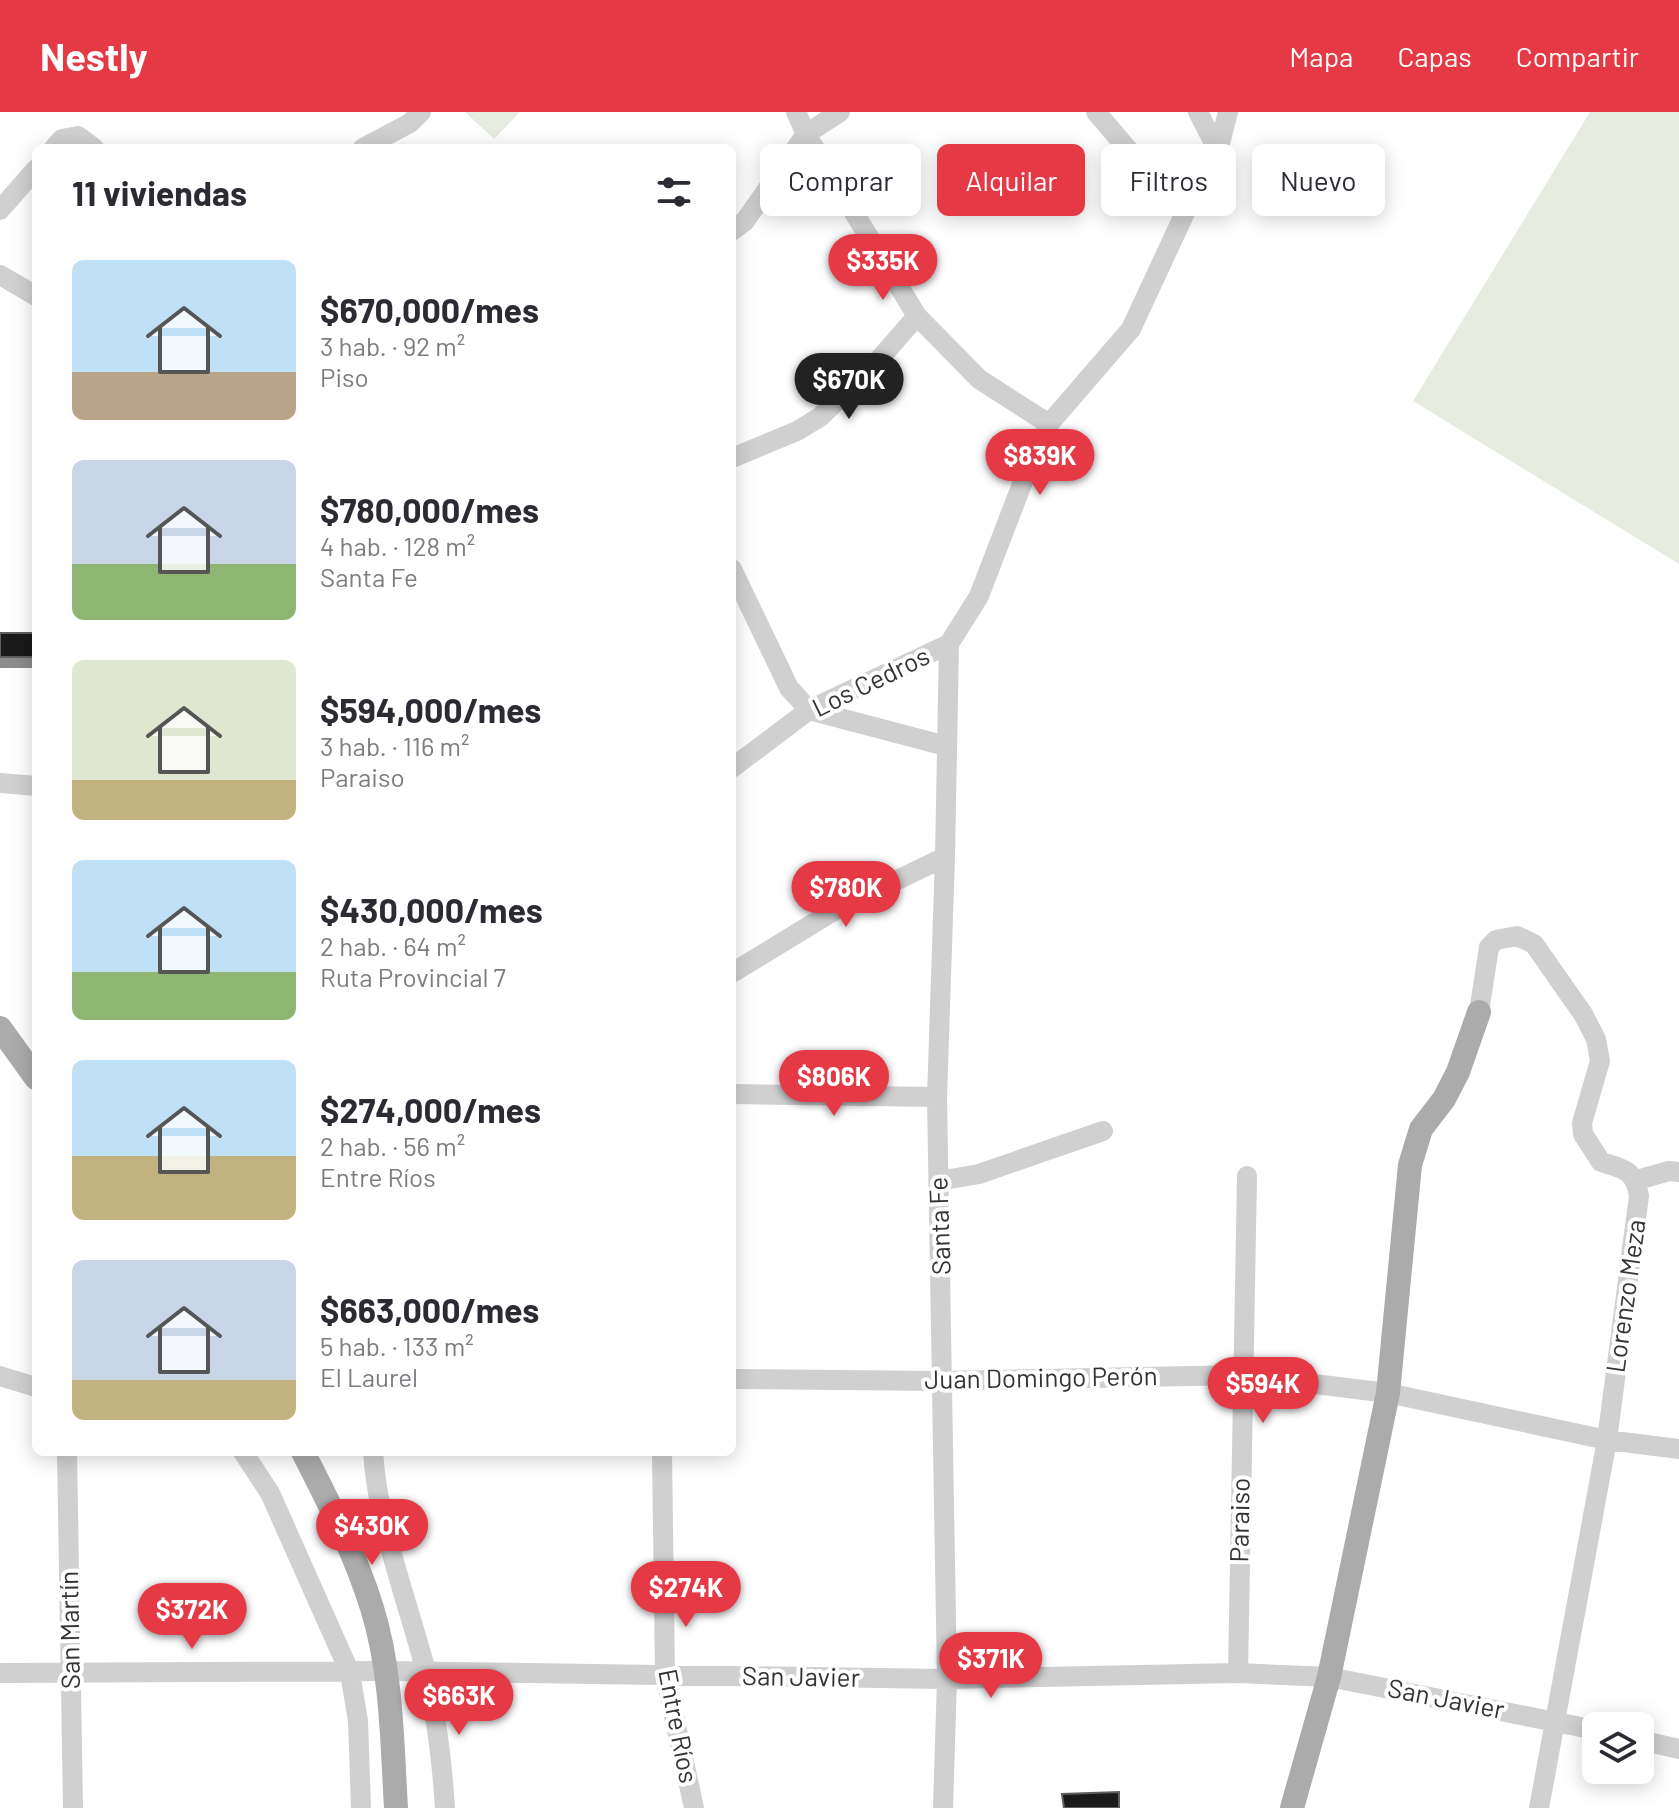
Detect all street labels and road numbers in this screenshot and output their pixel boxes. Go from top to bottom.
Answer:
street label: Los Cedros [807,639,934,722]
street label: Santa Fe [921,1177,956,1276]
street label: Lorenzo Meza [1598,1217,1651,1374]
street label: Juan Domingo Perón [924,1359,1158,1394]
street label: Paraiso [1222,1477,1255,1563]
street label: San Martín [52,1571,85,1689]
street label: San Javier [742,1659,861,1692]
street label: Entre Ríos [653,1666,706,1785]
street label: San Javier [1385,1671,1508,1724]

